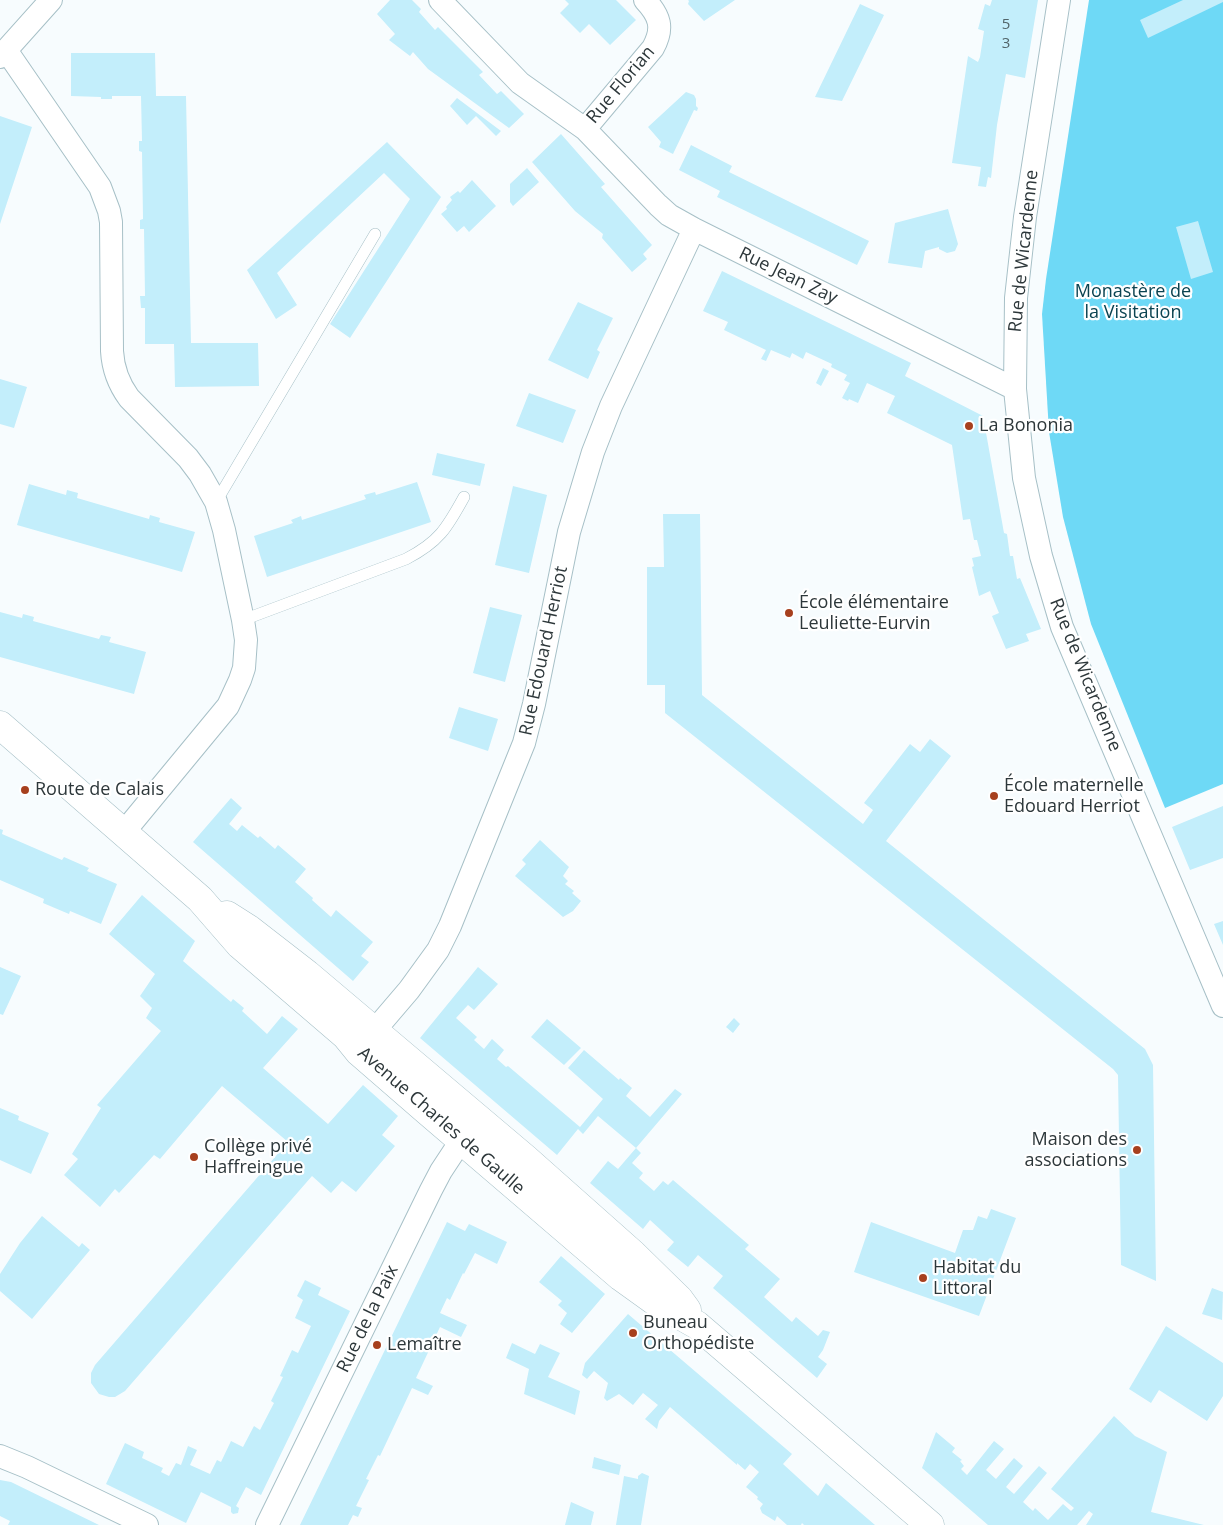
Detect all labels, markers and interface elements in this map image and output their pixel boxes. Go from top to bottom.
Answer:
house number: 5 [1002,16,1010,34]
house number: 3 [1002,35,1010,53]
street label: Rue Florian [582,42,660,128]
street label: Rue de Wicardenne [1005,169,1043,333]
street label: Rue Jean Zay [735,243,841,309]
park label: Monastère de la Visitation [1075,281,1191,324]
place label: La Bononia [979,415,1073,437]
marker: La Bononia [963,420,975,432]
street label: Rue Edouard Herriot [515,564,573,738]
place label: École élémentaire Leuliette-Eurvin [799,592,949,634]
street label: Rue de Wicardenne [1044,595,1126,755]
marker: École élémentaire Leuliette-Eurvin [783,607,795,619]
place label: École maternelle Edouard Herriot [1004,775,1144,818]
place label: Route de Calais [35,779,164,801]
marker: Route de Calais [19,784,31,796]
marker: École maternelle Edouard Herriot [988,790,1000,802]
street label: Avenue Charles de Gaulle [353,1043,529,1199]
place label: Maison des associations [1024,1129,1127,1172]
place label: Collège privé Haffreingue [204,1136,312,1178]
marker: Maison des associations [1131,1144,1143,1156]
marker: Collège privé Haffreingue [188,1151,200,1163]
place label: Habitat du Littoral [933,1257,1021,1300]
street label: Rue de la Paix [333,1262,403,1376]
marker: Habitat du Littoral [917,1272,929,1284]
place label: Buneau Orthopédiste [643,1312,754,1355]
marker: Buneau Orthopédiste [627,1327,639,1339]
place label: Lemaître [387,1334,462,1356]
marker: Lemaître [371,1339,383,1351]

